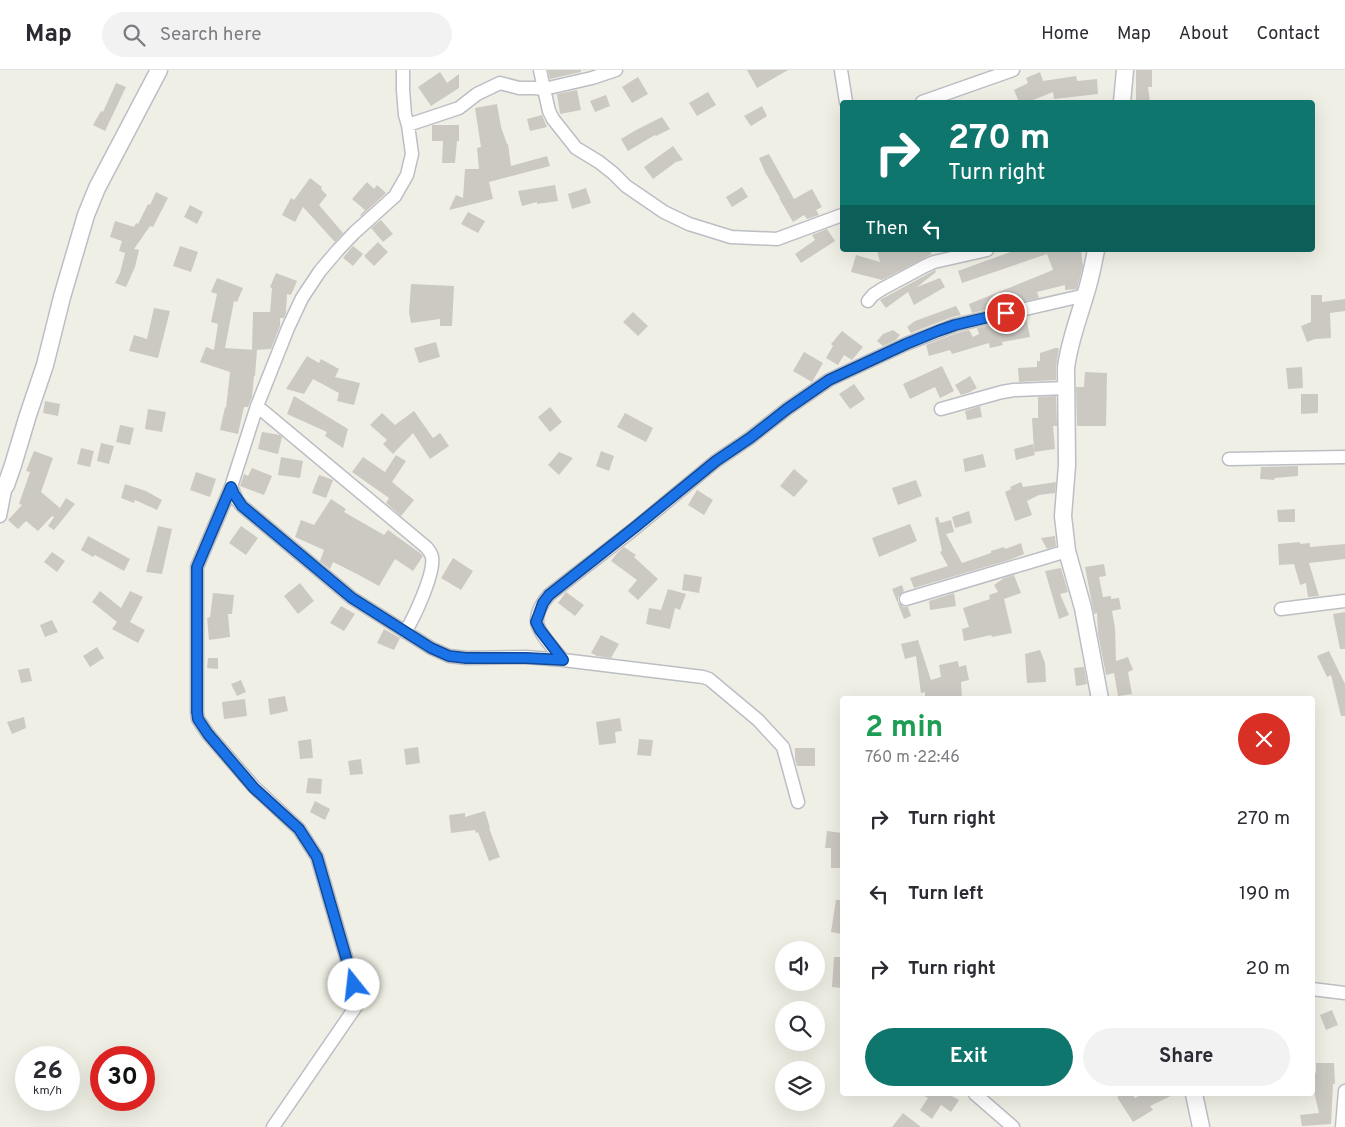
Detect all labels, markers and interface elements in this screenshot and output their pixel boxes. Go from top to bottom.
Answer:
search box [102,12,452,57]
text: Map [25,20,72,50]
icon: search [120,21,148,49]
text: Search here [160,23,261,47]
text: Home [1041,23,1089,46]
text: Map [1117,23,1151,46]
text: About [1179,23,1228,46]
text: Contact [1256,23,1320,46]
text: 270 m [948,117,1050,161]
icon: right [865,120,930,185]
text: Turn right [948,160,1045,187]
icon: left [918,215,946,243]
text: Then [865,217,908,241]
pin [985,292,1027,334]
icon: arrive [992,299,1020,327]
text: 2 min [865,710,943,747]
button: close [1238,713,1290,765]
text: 760 m · 22:46 [865,748,960,768]
icon: right [865,805,893,833]
text: Turn right [908,807,996,831]
text: 270 m [1236,807,1290,831]
icon: left [865,880,893,908]
text: Turn left [908,882,984,906]
text: 190 m [1239,882,1290,906]
map controls [775,941,825,1111]
button: sound [775,941,825,991]
icon: right [865,955,893,983]
text: Turn right [908,957,996,981]
text: 20 m [1246,957,1290,981]
position arrow [327,958,379,1010]
button: search [775,1001,825,1051]
button: Exit [865,1028,1073,1086]
button: Share [1083,1028,1290,1086]
speed limit sign: 30 [90,1046,155,1111]
text: 26 [32,1056,63,1088]
button: layers [775,1061,825,1111]
text: km/h [33,1083,62,1099]

